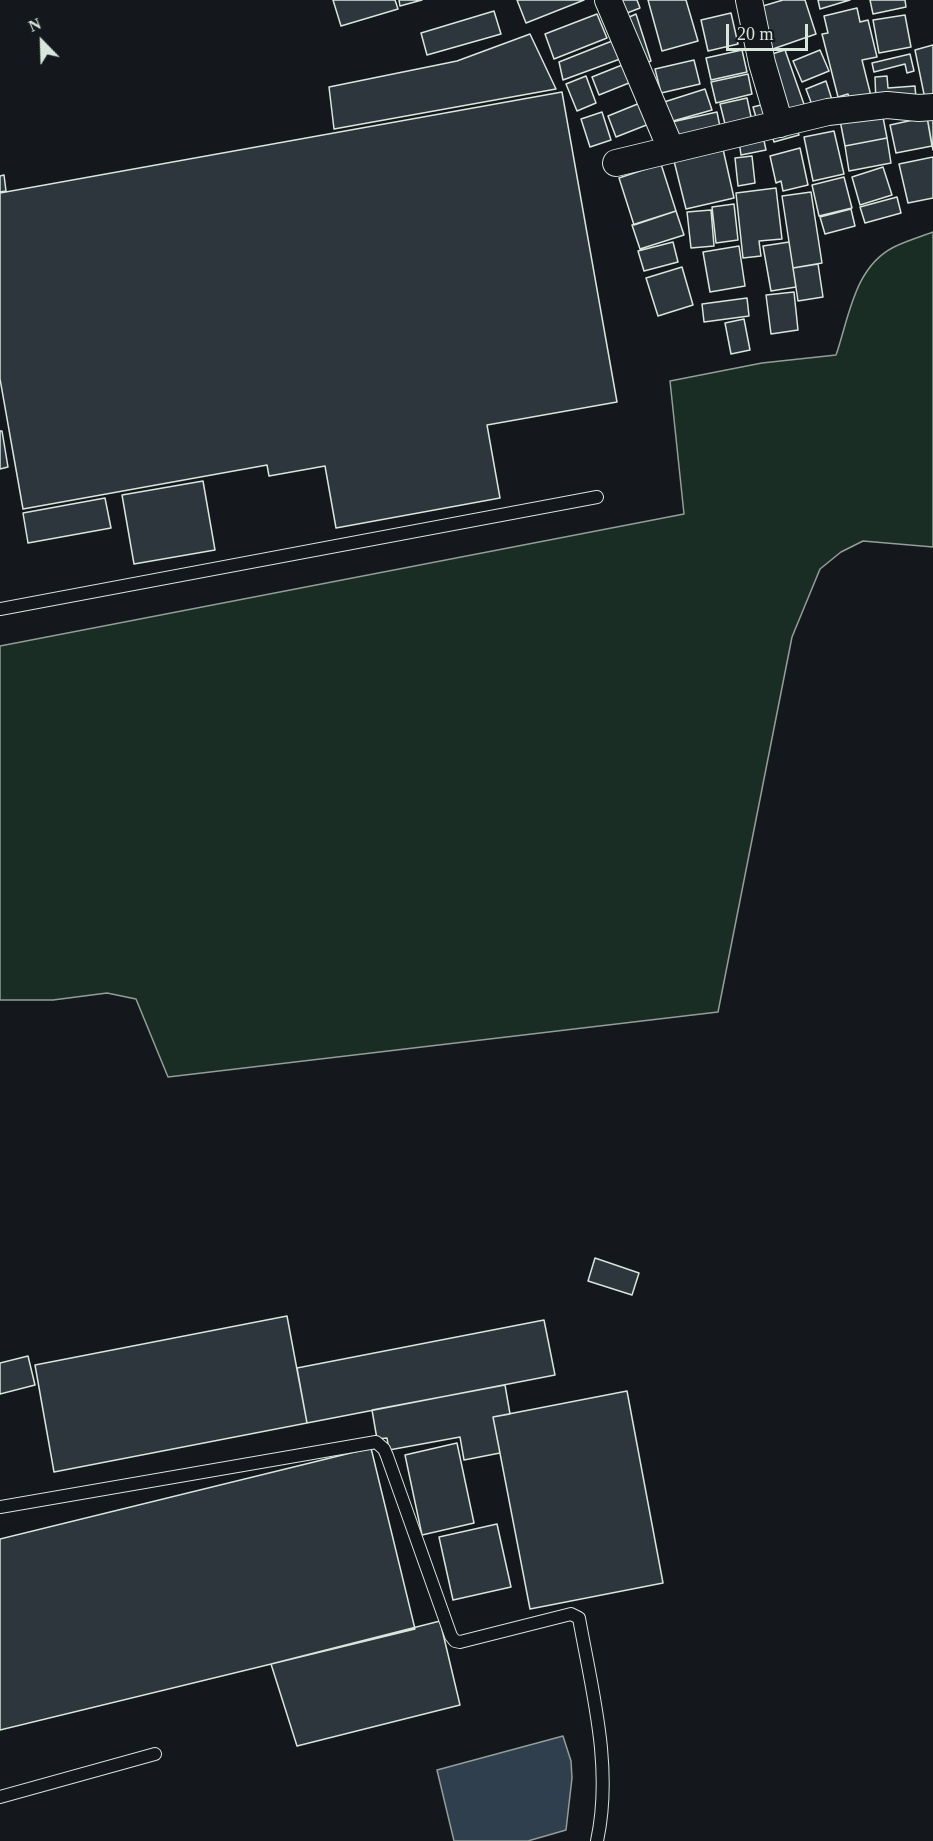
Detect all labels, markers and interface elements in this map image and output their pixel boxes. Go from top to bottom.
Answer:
north arrow [12,12,72,72]
scale bar [729,12,812,50]
text: N [26,15,43,35]
text: 20 m [737,24,774,44]

